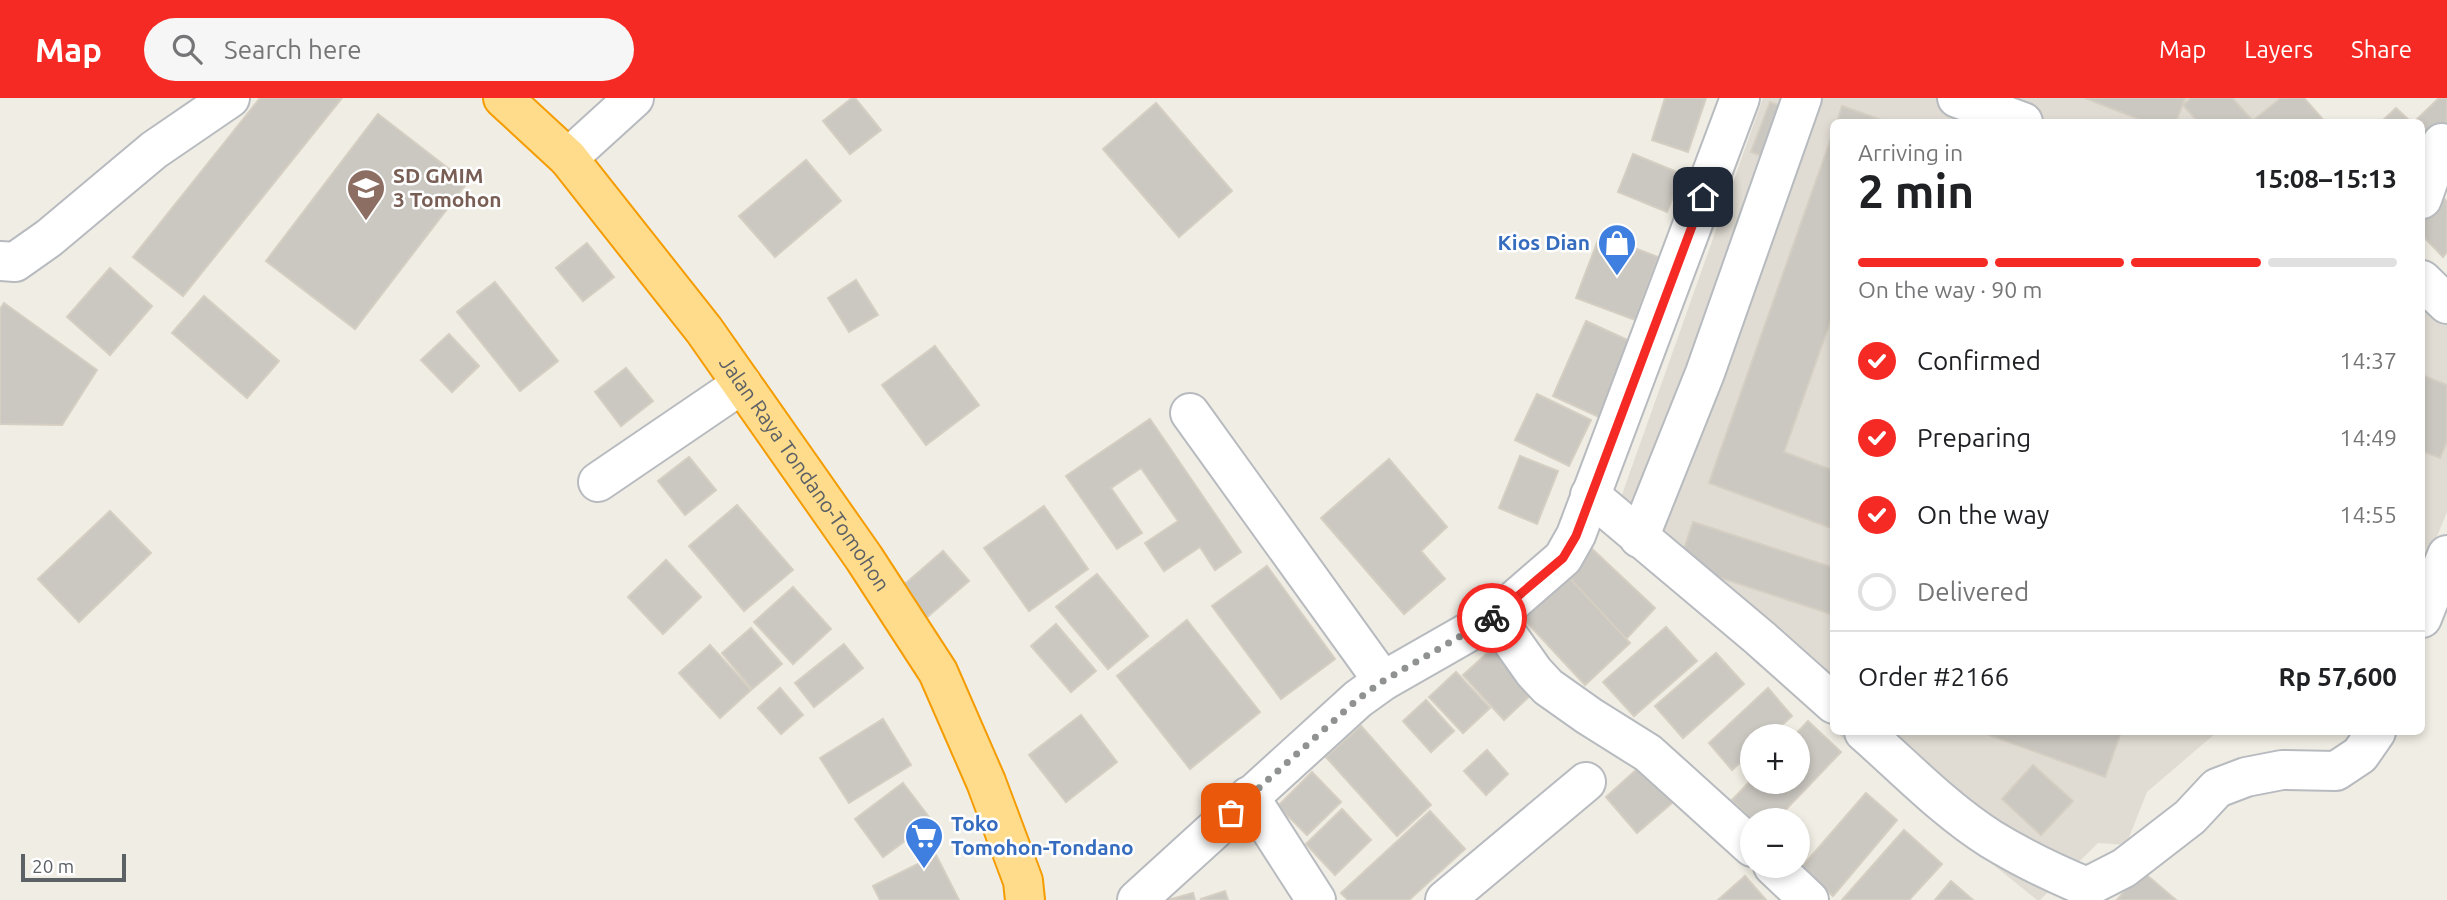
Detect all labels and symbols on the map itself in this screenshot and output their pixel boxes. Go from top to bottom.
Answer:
place label: SD GMIM 3 Tomohon [393,163,502,211]
school or university icon: SD GMIM 3 Tomohon [345,167,387,222]
pin [1673,167,1733,227]
shop icon: Kios Dian [1596,222,1638,277]
place label: Kios Dian [1498,230,1590,254]
street label: Jalan Raya Tondano-Tomohon [715,351,895,595]
courier [1457,583,1527,653]
pin [1201,783,1261,843]
place label: Toko Tomohon-Tondano [951,811,1134,859]
supermarket icon: Toko Tomohon-Tondano [903,815,945,870]
scale bar [21,851,126,883]

